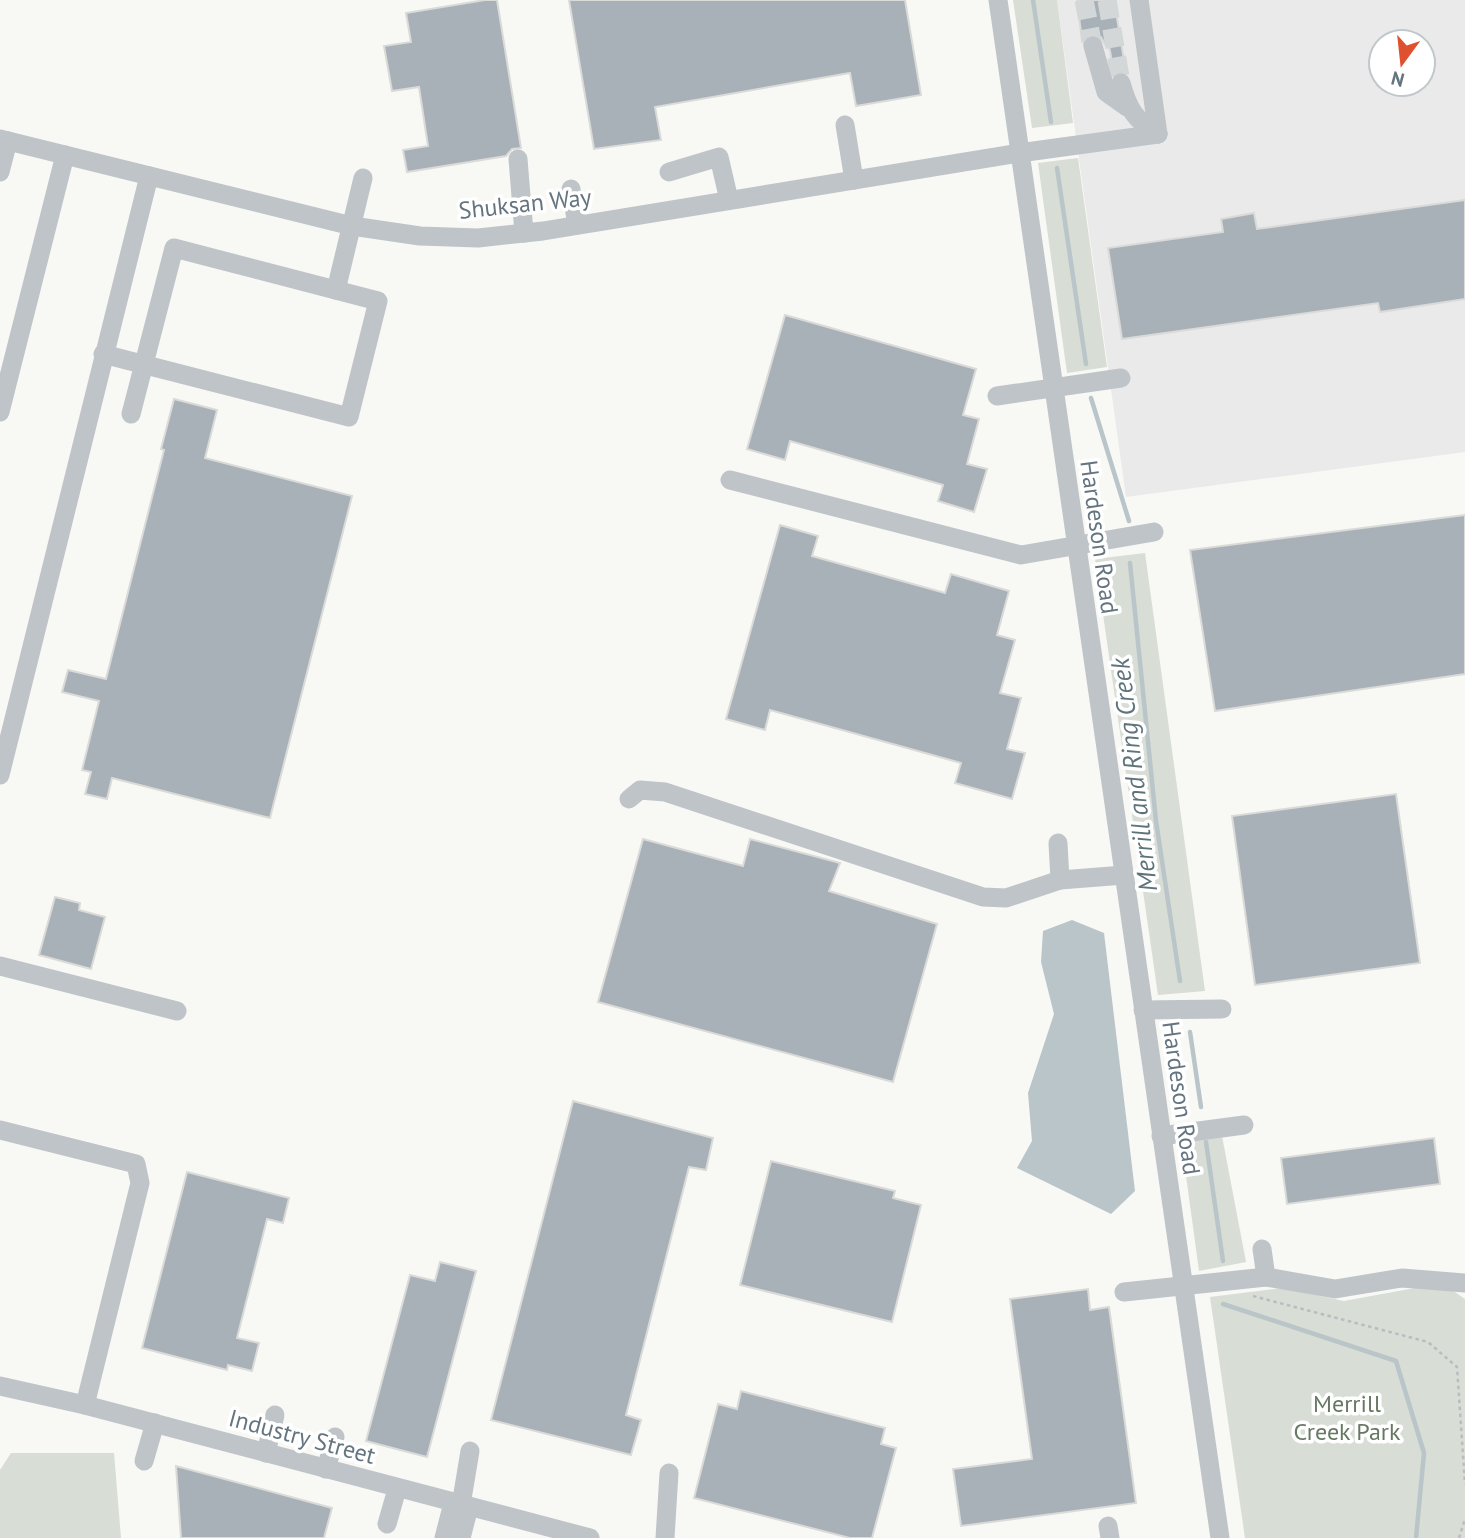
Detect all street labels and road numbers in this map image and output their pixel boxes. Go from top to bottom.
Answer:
street label: Shuksan Way [457,181,593,226]
street label: Hardeson Road [1073,458,1126,616]
street label: Hardeson Road [1155,1019,1208,1177]
street label: Industry Street [225,1402,379,1471]

